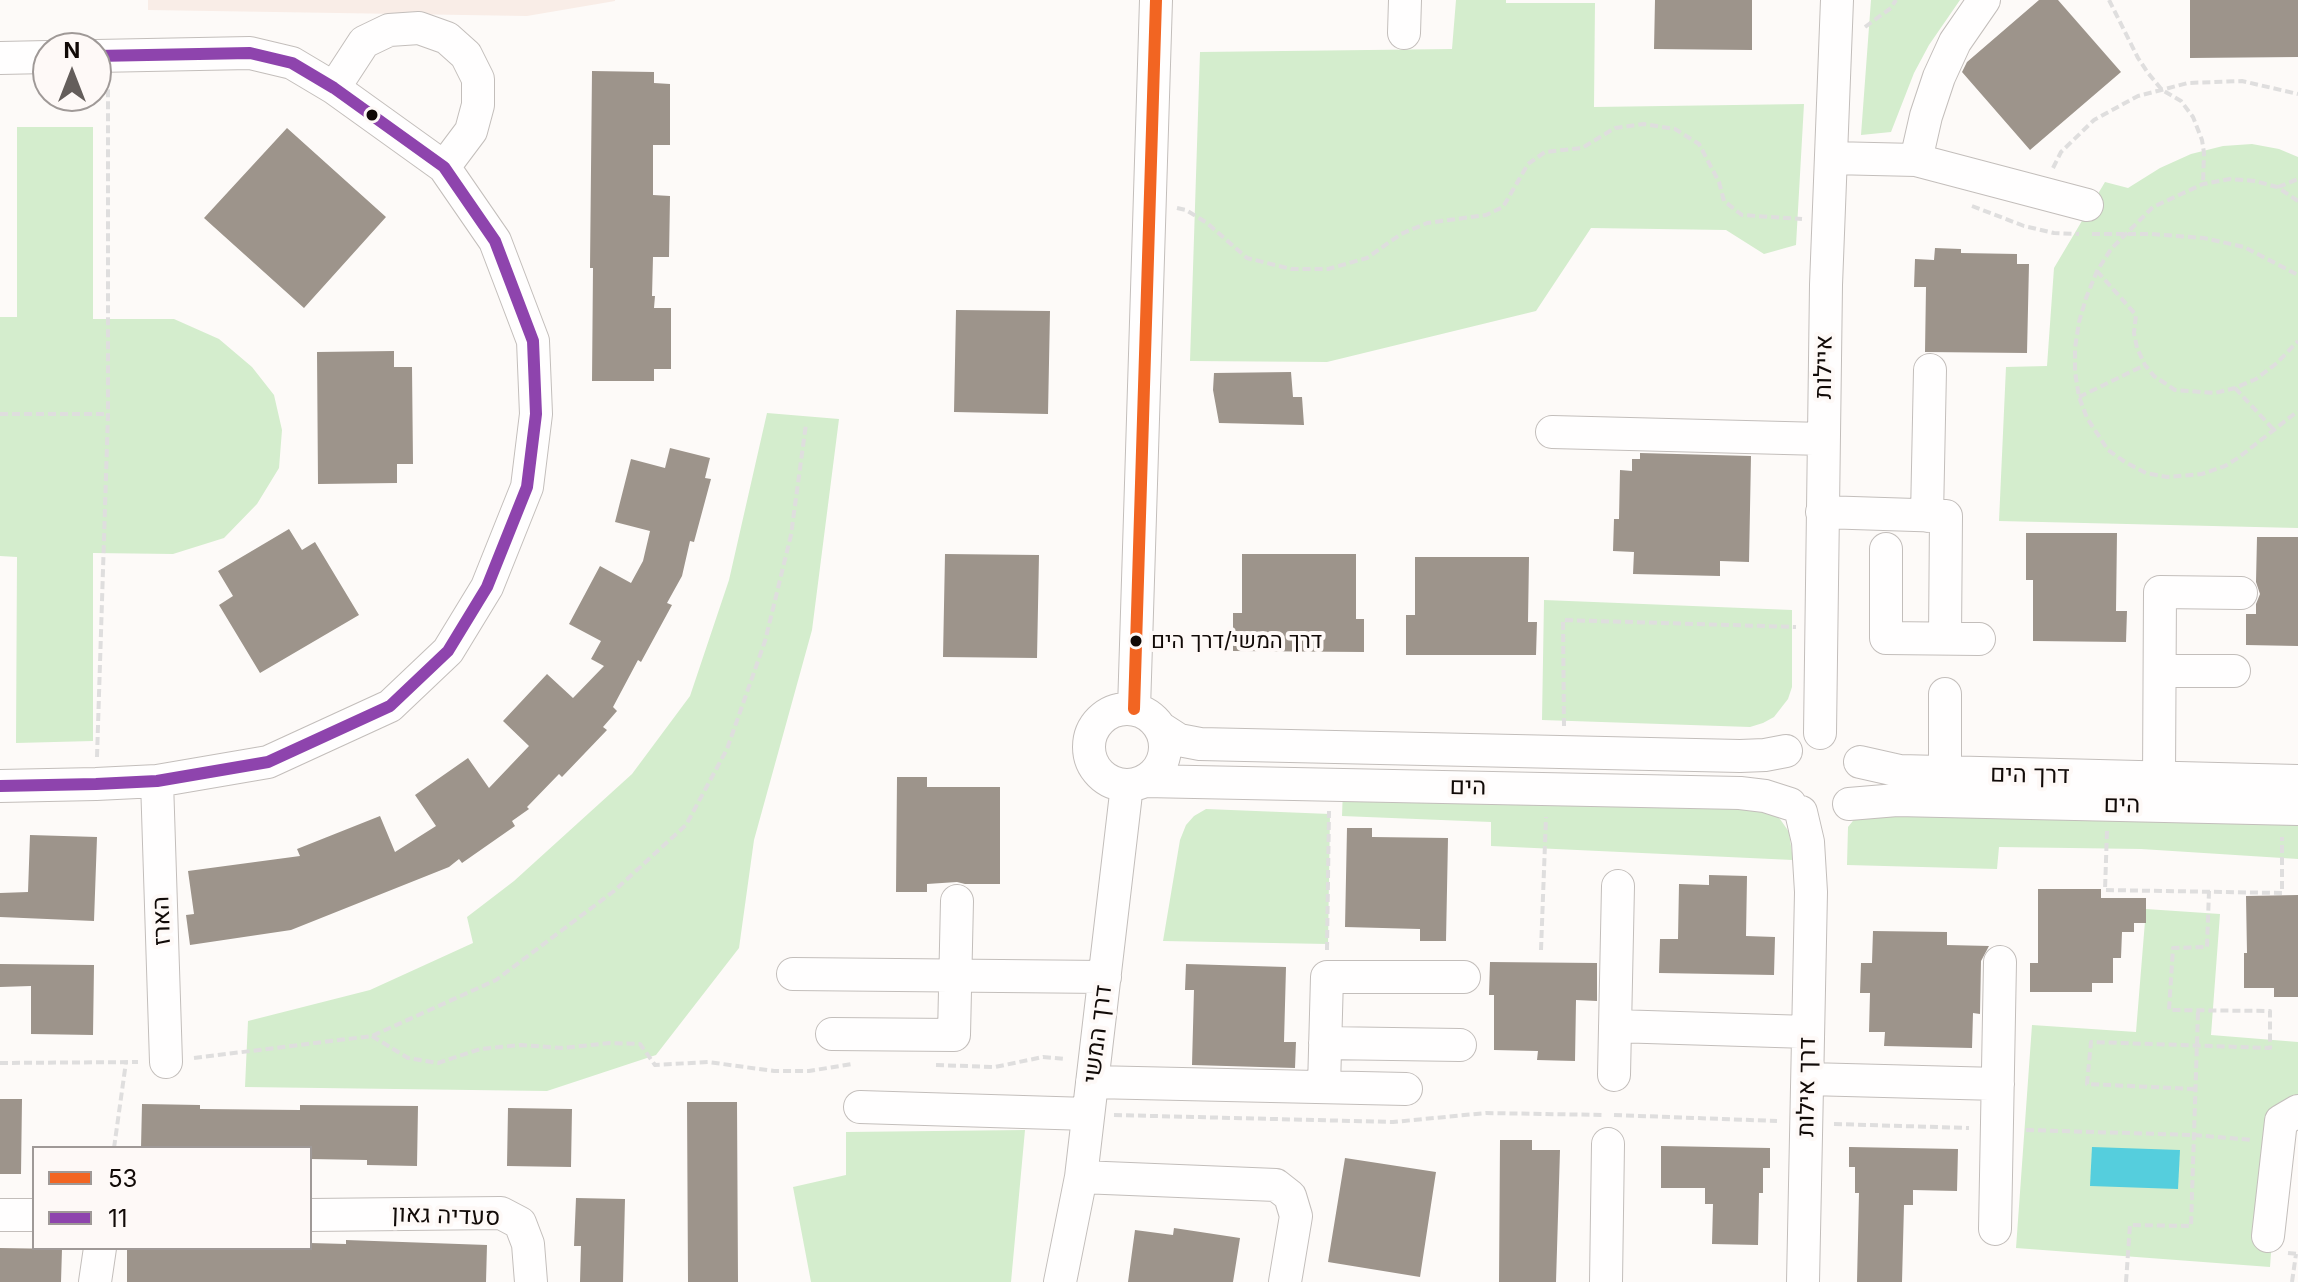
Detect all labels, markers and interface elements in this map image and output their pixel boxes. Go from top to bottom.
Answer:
north arrow [32,32,112,112]
text: N [64,37,80,63]
unlabelled marker [364,107,380,123]
street label: איילות [1809,335,1839,399]
place label: דרך המשי/דרך הים [1151,628,1322,654]
marker: דרך המשי/דרך הים [1128,633,1144,649]
street label: דרך הים [1990,760,2070,790]
street label: הים [1449,772,1487,802]
street label: הים [2103,790,2141,820]
street label: הארז [147,896,177,946]
street label: דרך המשי [1078,983,1118,1085]
street label: דרך אילות [1792,1037,1822,1137]
legend [32,1146,312,1250]
text: 53 [108,1164,137,1193]
street label: סעדיה גאון [391,1200,501,1232]
text: 11 [108,1204,128,1233]

